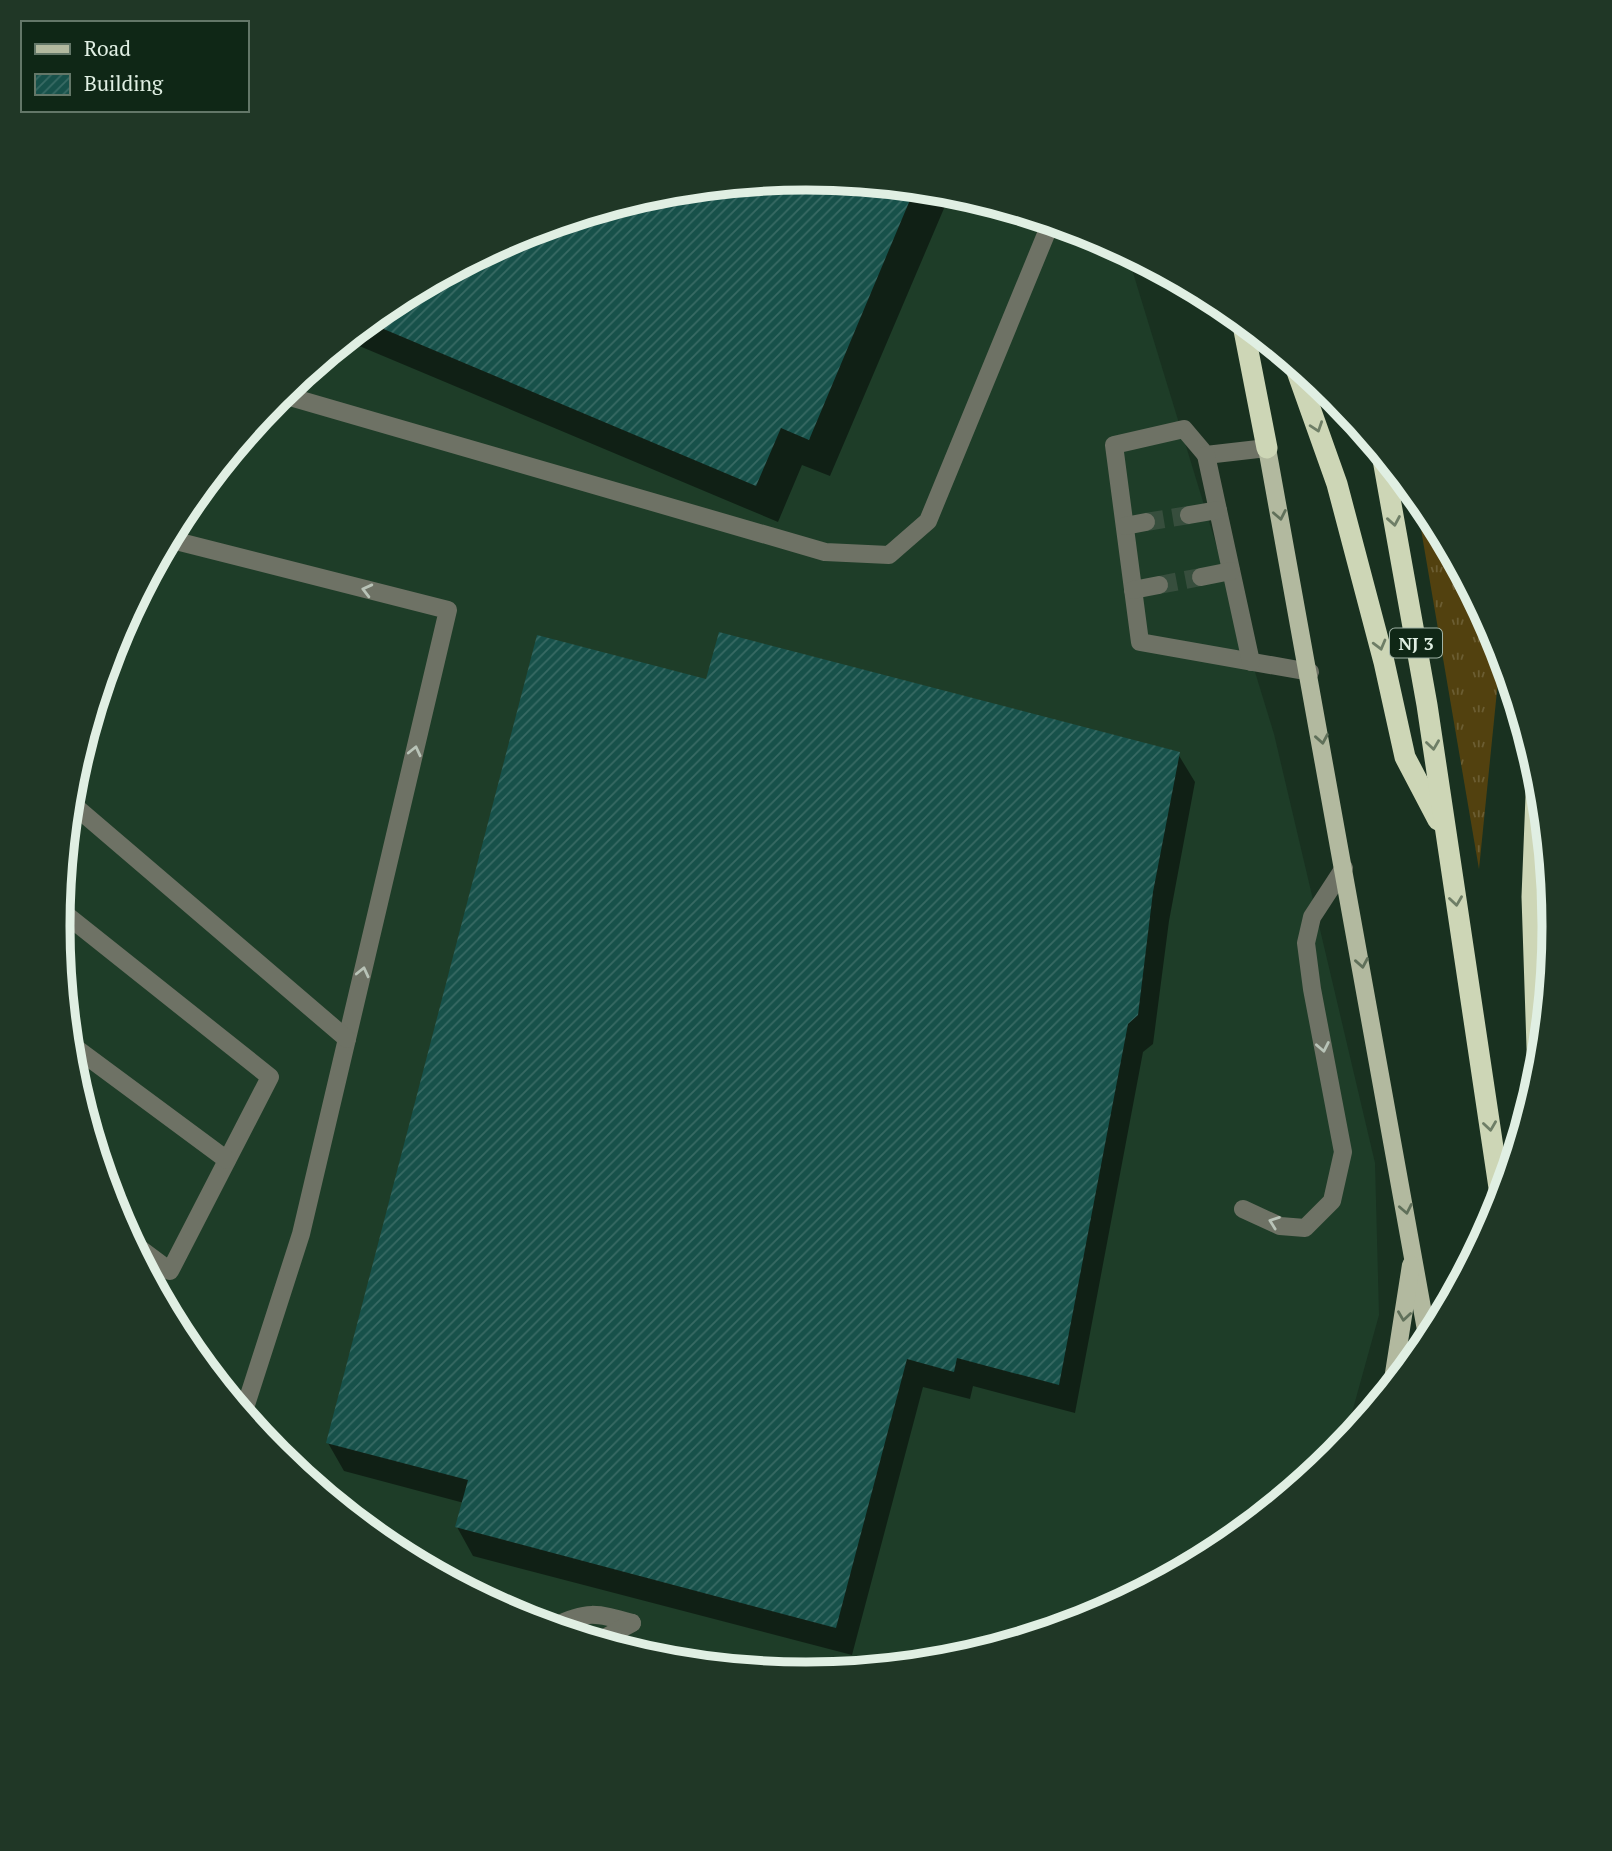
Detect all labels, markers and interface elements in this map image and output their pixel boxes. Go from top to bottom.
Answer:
legend [21,21,248,112]
text: Road [84,34,131,62]
text: Building [84,69,164,97]
one-way arrow [1309,420,1323,433]
one-way arrow [1271,509,1286,521]
one-way arrow [1386,515,1401,527]
one-way arrow [361,584,373,598]
road number: NJ 3 [1390,628,1442,658]
one-way arrow [1372,639,1386,651]
one-way arrow [1313,733,1328,745]
one-way arrow [1425,739,1440,751]
one-way arrow [407,745,421,757]
one-way arrow [1448,895,1463,907]
one-way arrow [1353,957,1368,969]
one-way arrow [355,966,369,978]
one-way arrow [1315,1041,1330,1053]
one-way arrow [1482,1121,1497,1132]
one-way arrow [1398,1203,1413,1215]
one-way arrow [1268,1216,1280,1230]
one-way arrow [1397,1310,1412,1322]

